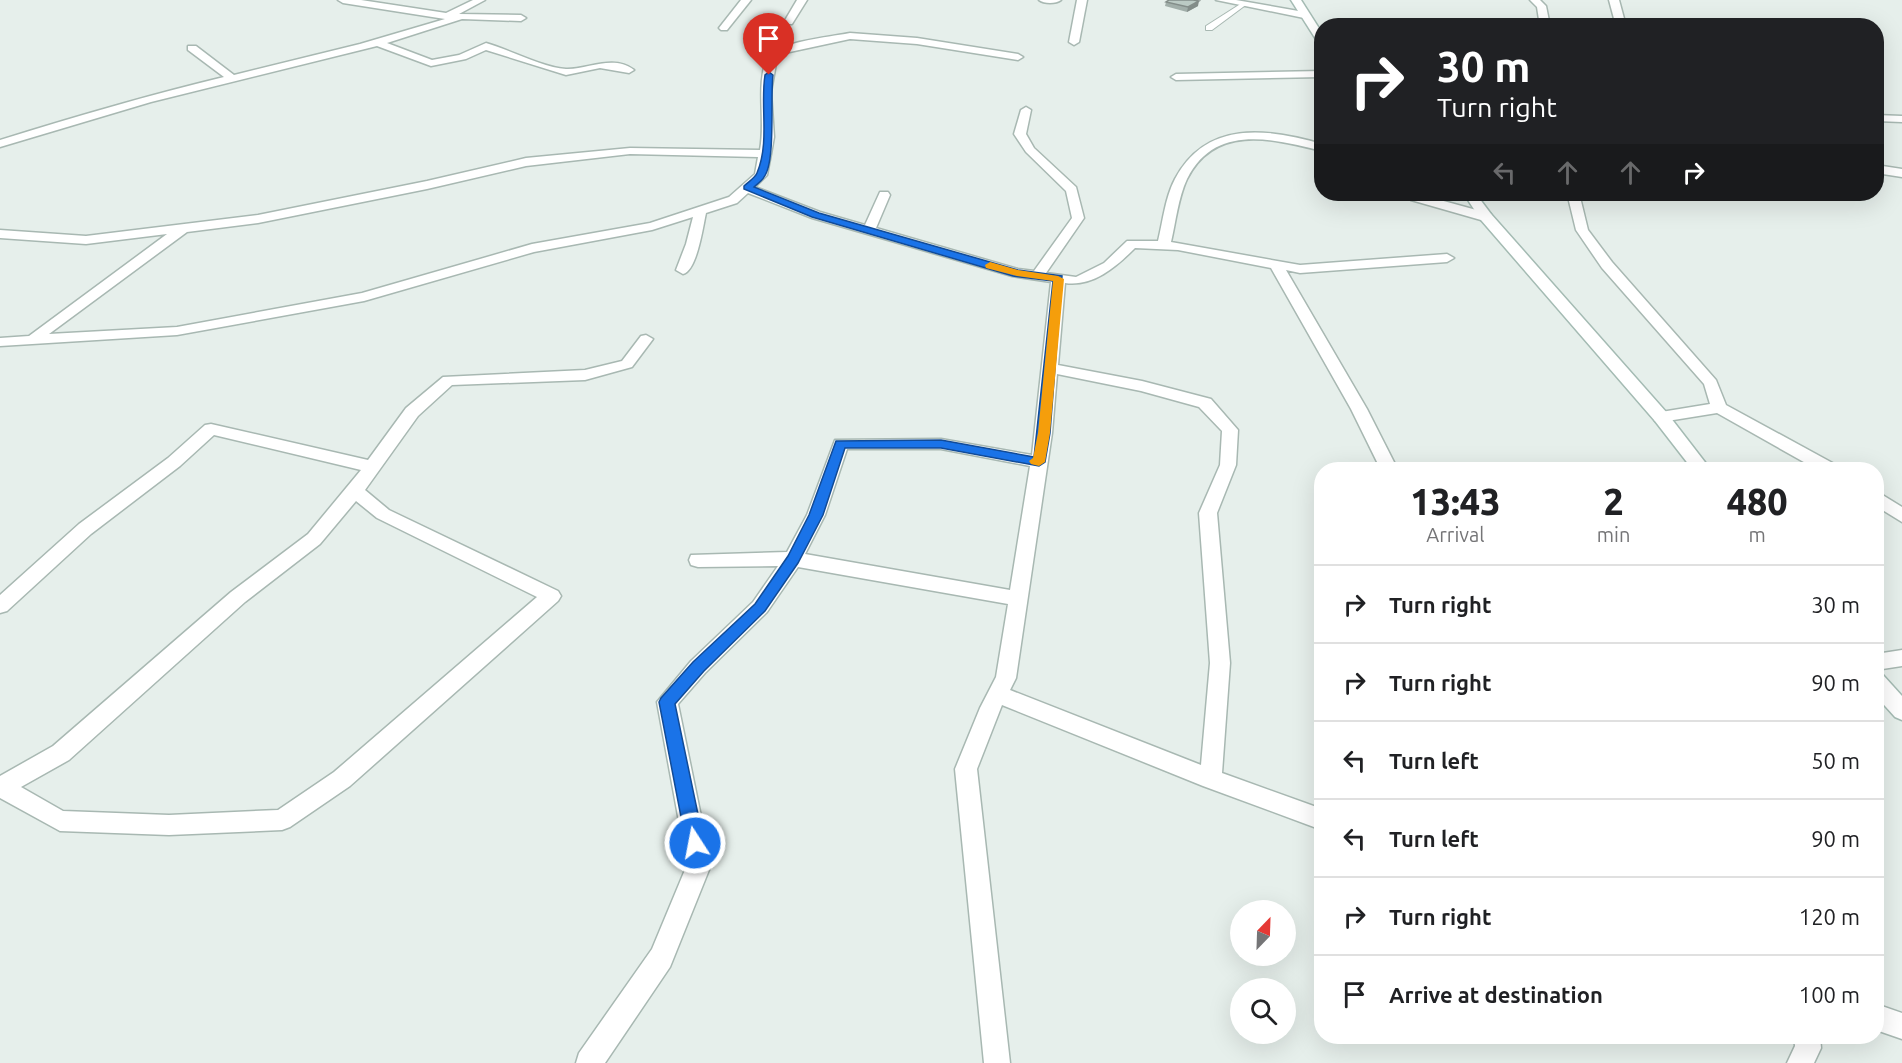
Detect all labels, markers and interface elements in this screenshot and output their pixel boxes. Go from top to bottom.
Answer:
pin [743,13,794,75]
icon: arrive [752,22,785,55]
icon: right [1338,42,1416,120]
text: 30 m [1437,43,1531,90]
text: Turn right [1437,92,1557,122]
icon: left [1488,156,1521,189]
icon: ahead [1551,156,1584,189]
icon: ahead [1614,156,1647,189]
icon: right [1677,156,1710,189]
text: 13:43 [1410,481,1500,522]
text: 2 [1603,481,1624,522]
text: 480 [1727,481,1788,522]
text: Arrival [1426,523,1485,546]
text: min [1597,523,1630,546]
text: m [1749,523,1766,546]
icon: right [1338,588,1371,621]
text: Turn right [1389,592,1491,617]
text: 30 m [1811,592,1860,617]
icon: right [1338,666,1371,699]
text: Turn right [1389,670,1491,695]
text: 90 m [1811,670,1860,695]
icon: left [1338,744,1371,777]
text: Turn left [1389,748,1479,773]
text: 50 m [1811,748,1860,773]
position arrow [663,811,727,875]
icon: left [1338,822,1371,855]
text: Turn left [1389,826,1479,851]
text: 90 m [1811,826,1860,851]
north arrow [1230,900,1296,966]
map controls [1230,900,1296,1044]
icon: right [1338,900,1371,933]
text: Turn right [1389,904,1491,929]
text: 120 m [1799,904,1860,929]
button: search [1230,978,1296,1044]
icon: arrive [1338,978,1371,1011]
text: Arrive at destination [1389,982,1603,1007]
text: 100 m [1799,982,1860,1007]

